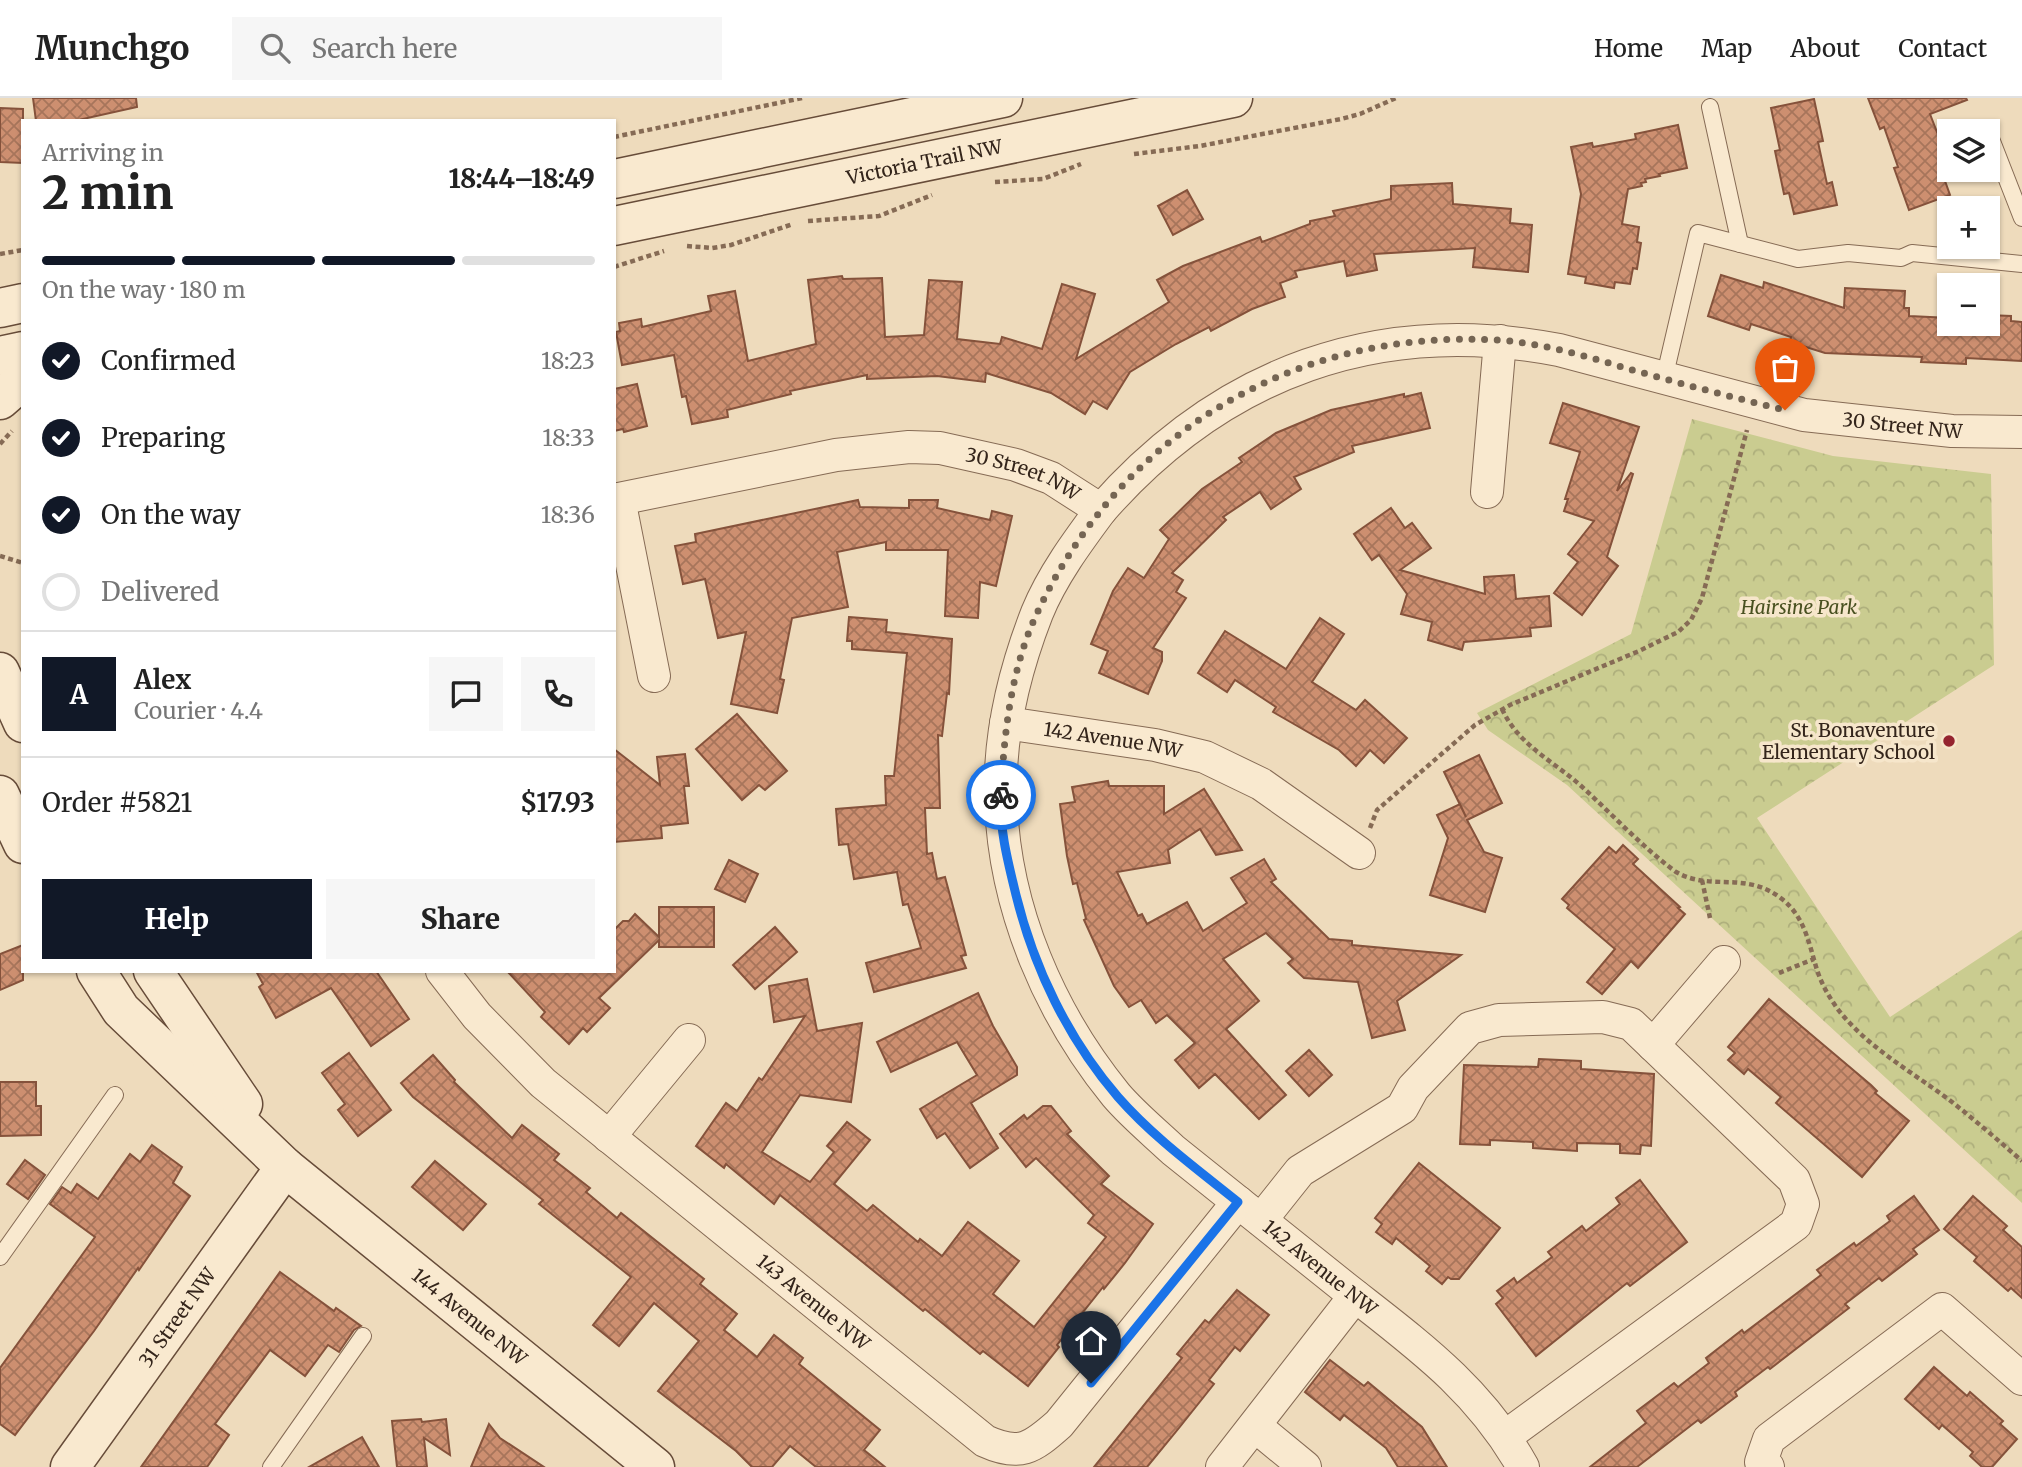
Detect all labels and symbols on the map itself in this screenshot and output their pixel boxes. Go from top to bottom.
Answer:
street label: Victoria Trail NW [843,134,1005,190]
pin [1755,338,1815,410]
street label: 30 Street NW [1841,407,1964,443]
street label: 30 Street NW [963,442,1085,506]
park label: Hairsine Park [1740,595,1858,619]
street label: 142 Avenue NW [1042,717,1185,763]
place label: St. Bonaventure Elementary School [1762,718,1935,764]
marker: St. Bonaventure Elementary School [1941,733,1957,749]
courier [966,760,1036,830]
street label: 142 Avenue NW [1258,1214,1383,1321]
street label: 143 Avenue NW [752,1249,876,1356]
street label: 31 Street NW [133,1262,221,1372]
street label: 144 Avenue NW [407,1263,533,1371]
pin [1061,1311,1121,1383]

